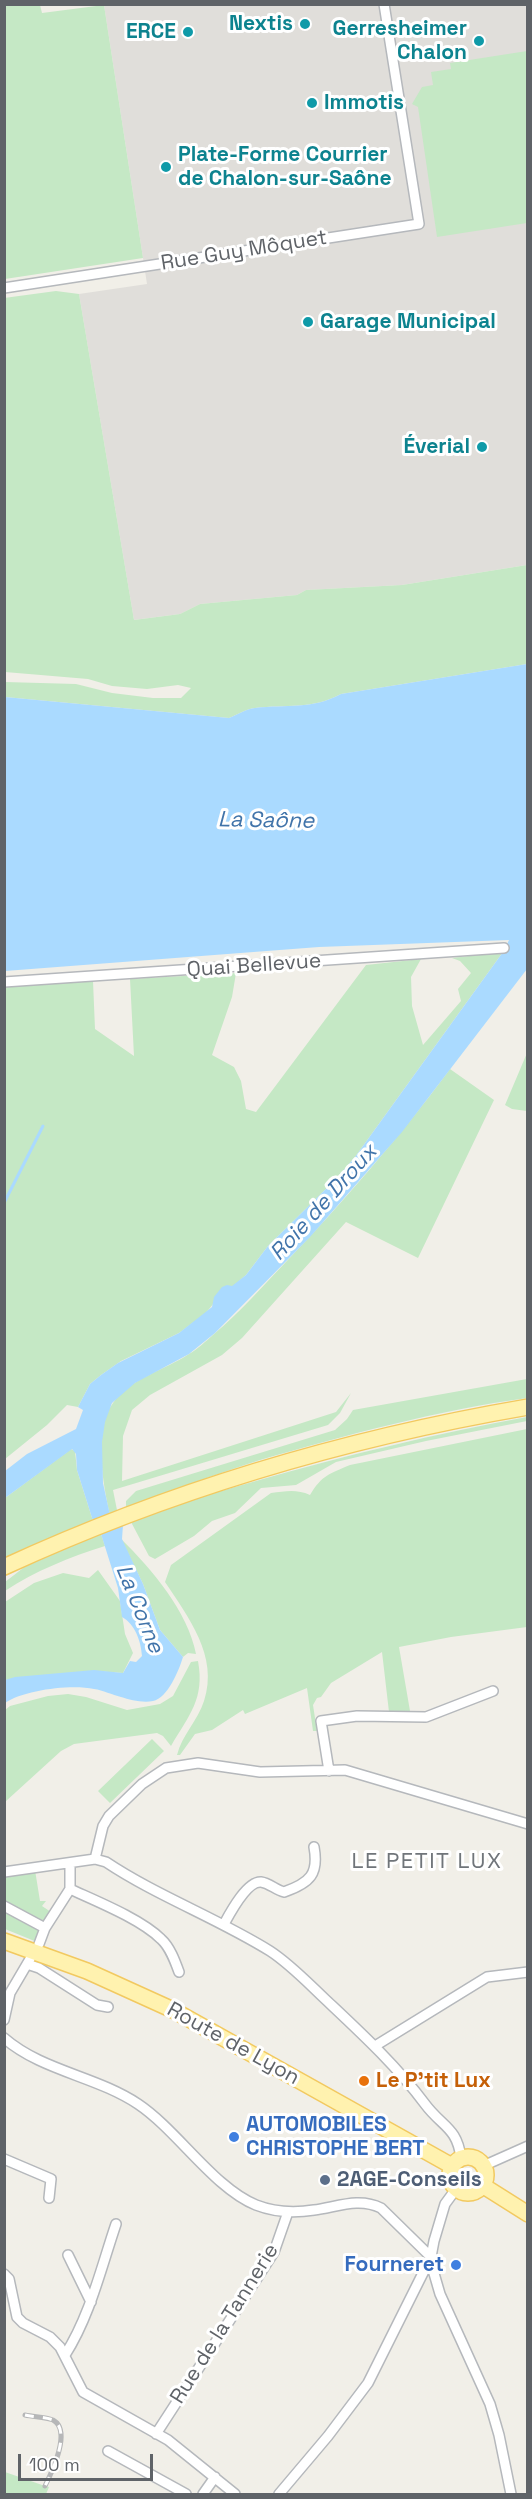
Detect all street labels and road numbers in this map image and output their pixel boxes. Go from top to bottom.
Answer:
street label: Rue Guy Môquet [159,225,329,277]
street label: Quai Bellevue [186,949,322,983]
street label: Route de Lyon [162,1997,304,2091]
street label: Rue de la Tannerie [166,2239,284,2409]

